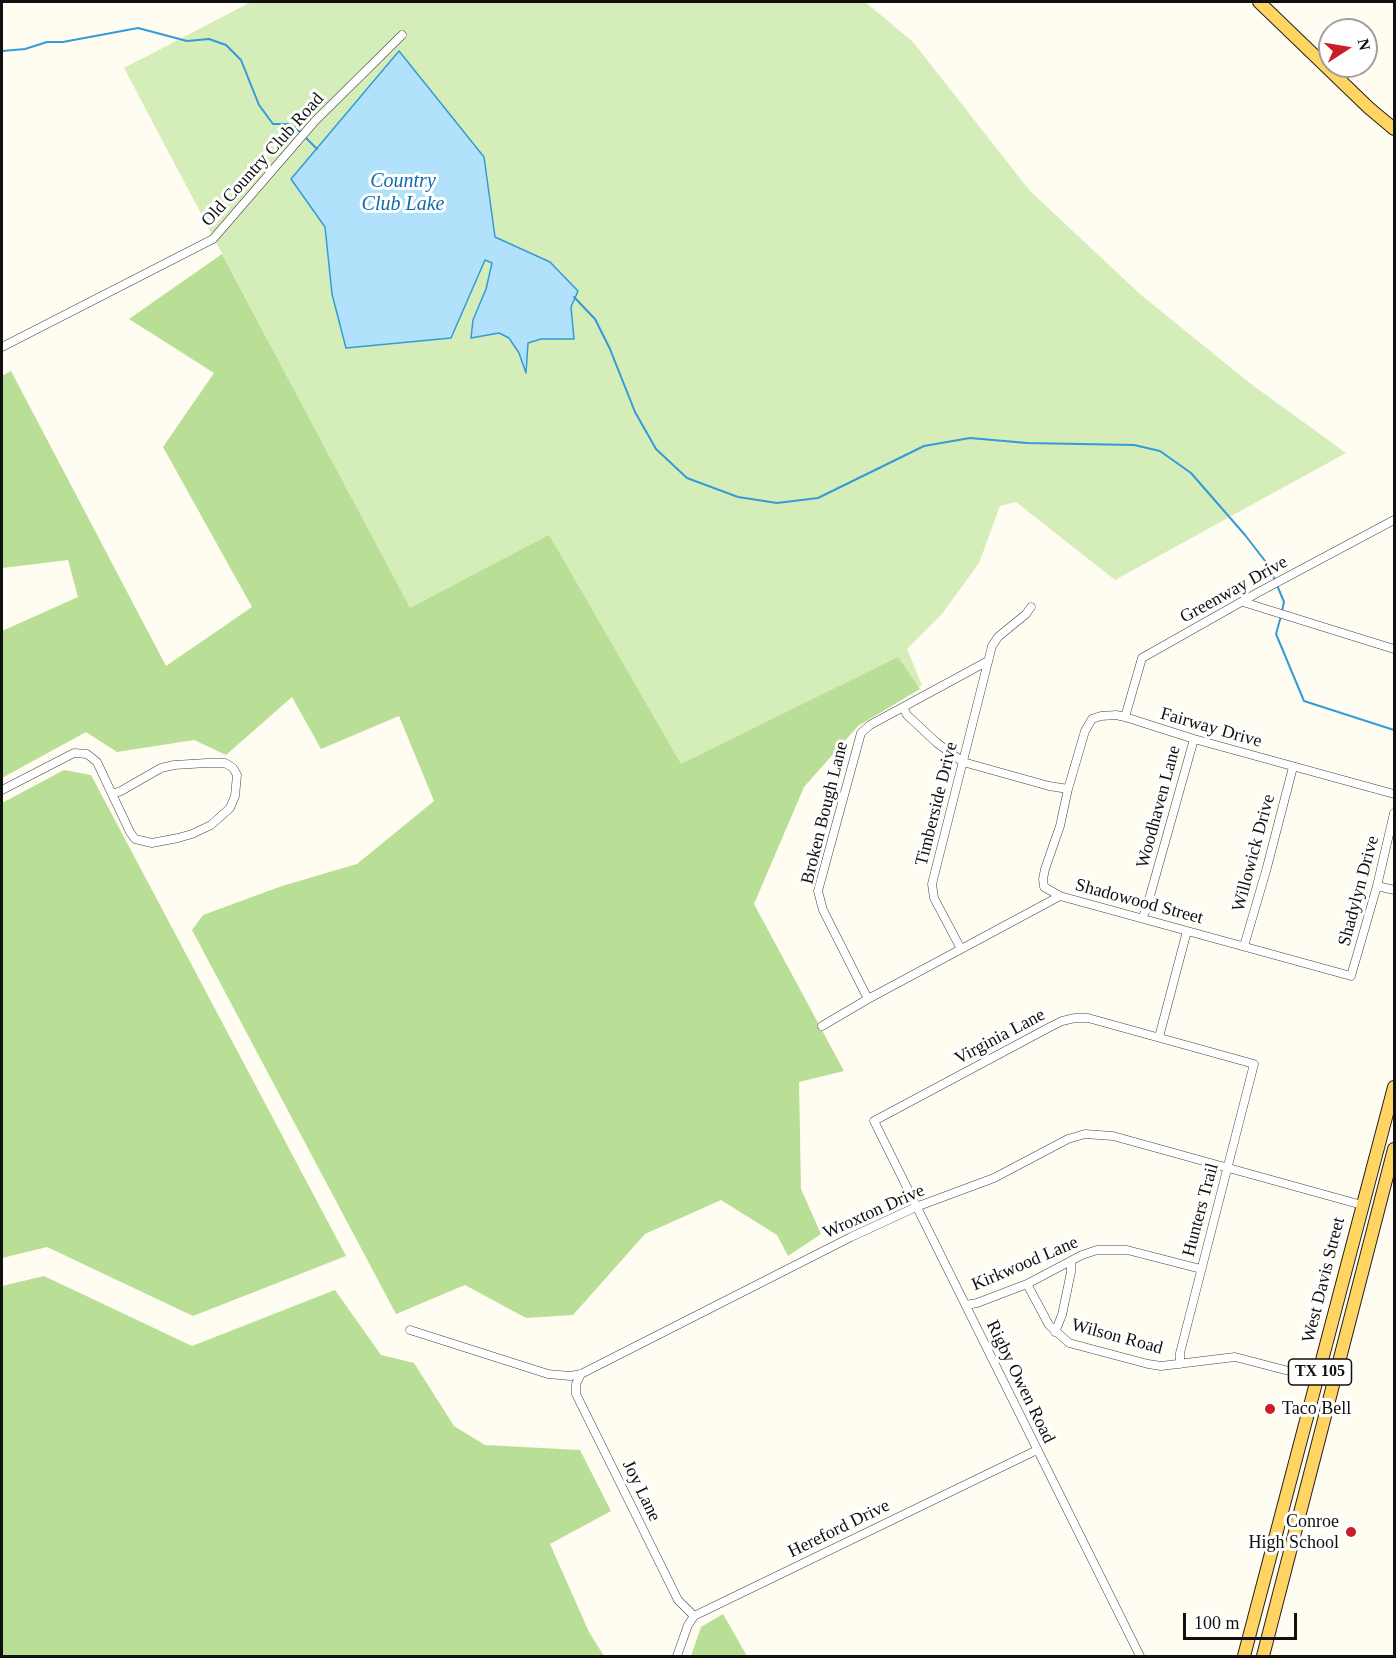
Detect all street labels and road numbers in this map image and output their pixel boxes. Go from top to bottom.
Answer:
street label: Old Country Club Road [197,89,329,231]
street label: Greenway Drive [1177,552,1291,628]
street label: Fairway Drive [1158,703,1264,753]
street label: Broken Bough Lane [797,740,853,886]
street label: Timberside Drive [911,740,963,868]
street label: Woodhaven Lane [1132,743,1186,871]
street label: Willowick Drive [1228,792,1280,914]
street label: Shadylyn Drive [1334,833,1384,949]
street label: Shadowood Street [1073,875,1205,929]
street label: Virginia Lane [951,1004,1049,1070]
street label: Hunters Trail [1178,1161,1224,1259]
street label: Wroxton Drive [820,1180,928,1244]
street label: West Davis Street [1298,1215,1350,1345]
street label: Kirkwood Lane [969,1232,1081,1296]
street label: Wilson Road [1069,1314,1165,1360]
street label: Rigby Owen Road [981,1317,1059,1447]
road number: TX 105 [1288,1359,1352,1385]
street label: Joy Lane [617,1457,665,1525]
street label: Hereford Drive [785,1495,893,1563]

